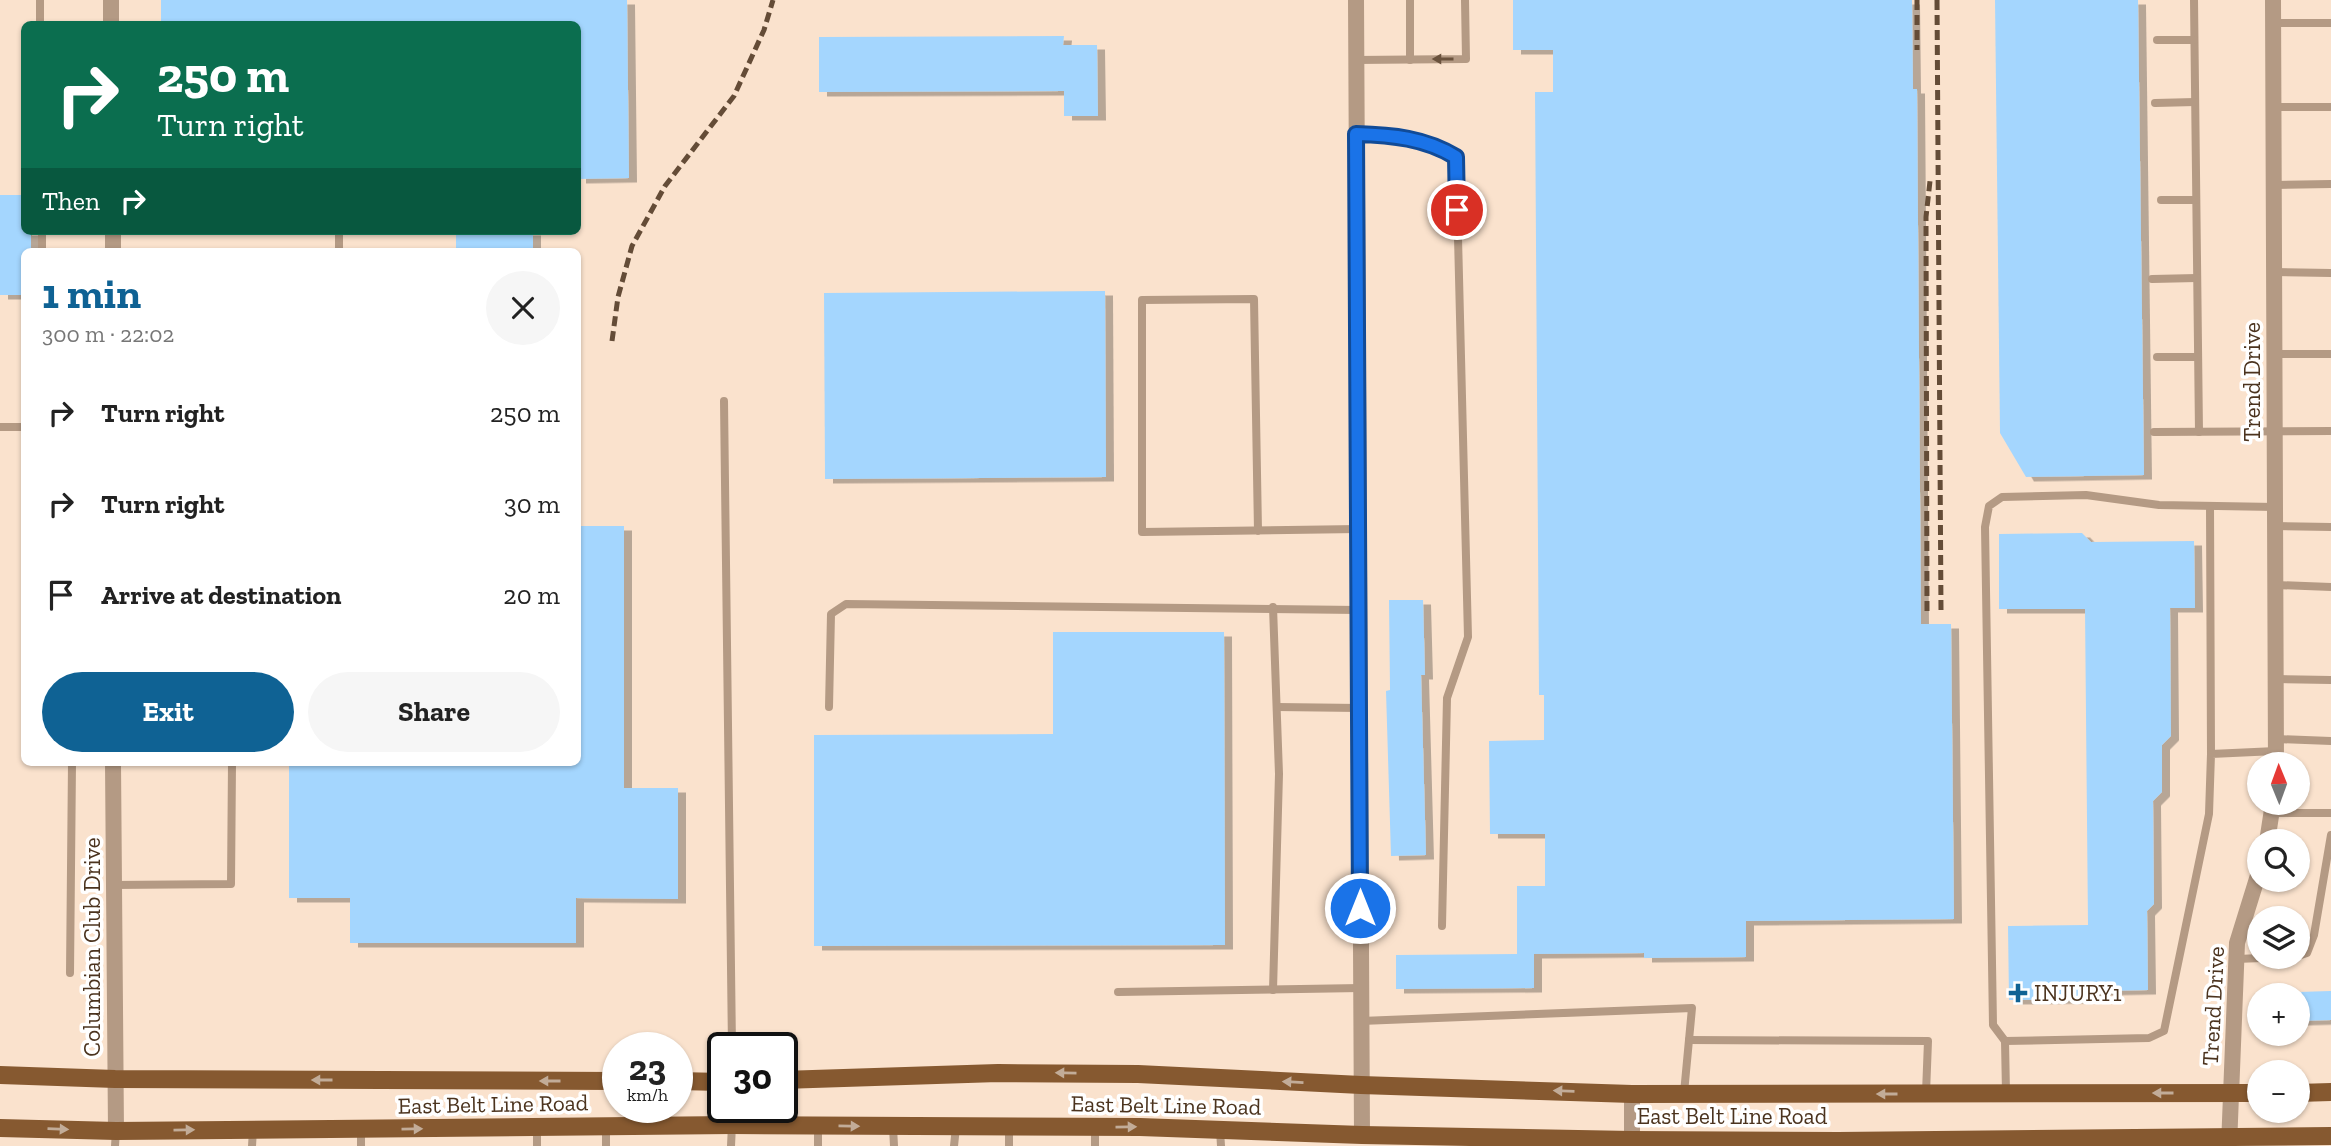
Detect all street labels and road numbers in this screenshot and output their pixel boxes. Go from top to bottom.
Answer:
street label: Trend Drive [2238,322,2266,442]
street label: Columbian Club Drive [78,837,106,1057]
street label: Trend Drive [2196,946,2230,1066]
street label: East Belt Line Road [397,1088,589,1120]
street label: East Belt Line Road [1070,1089,1262,1121]
street label: East Belt Line Road [1637,1102,1828,1130]

